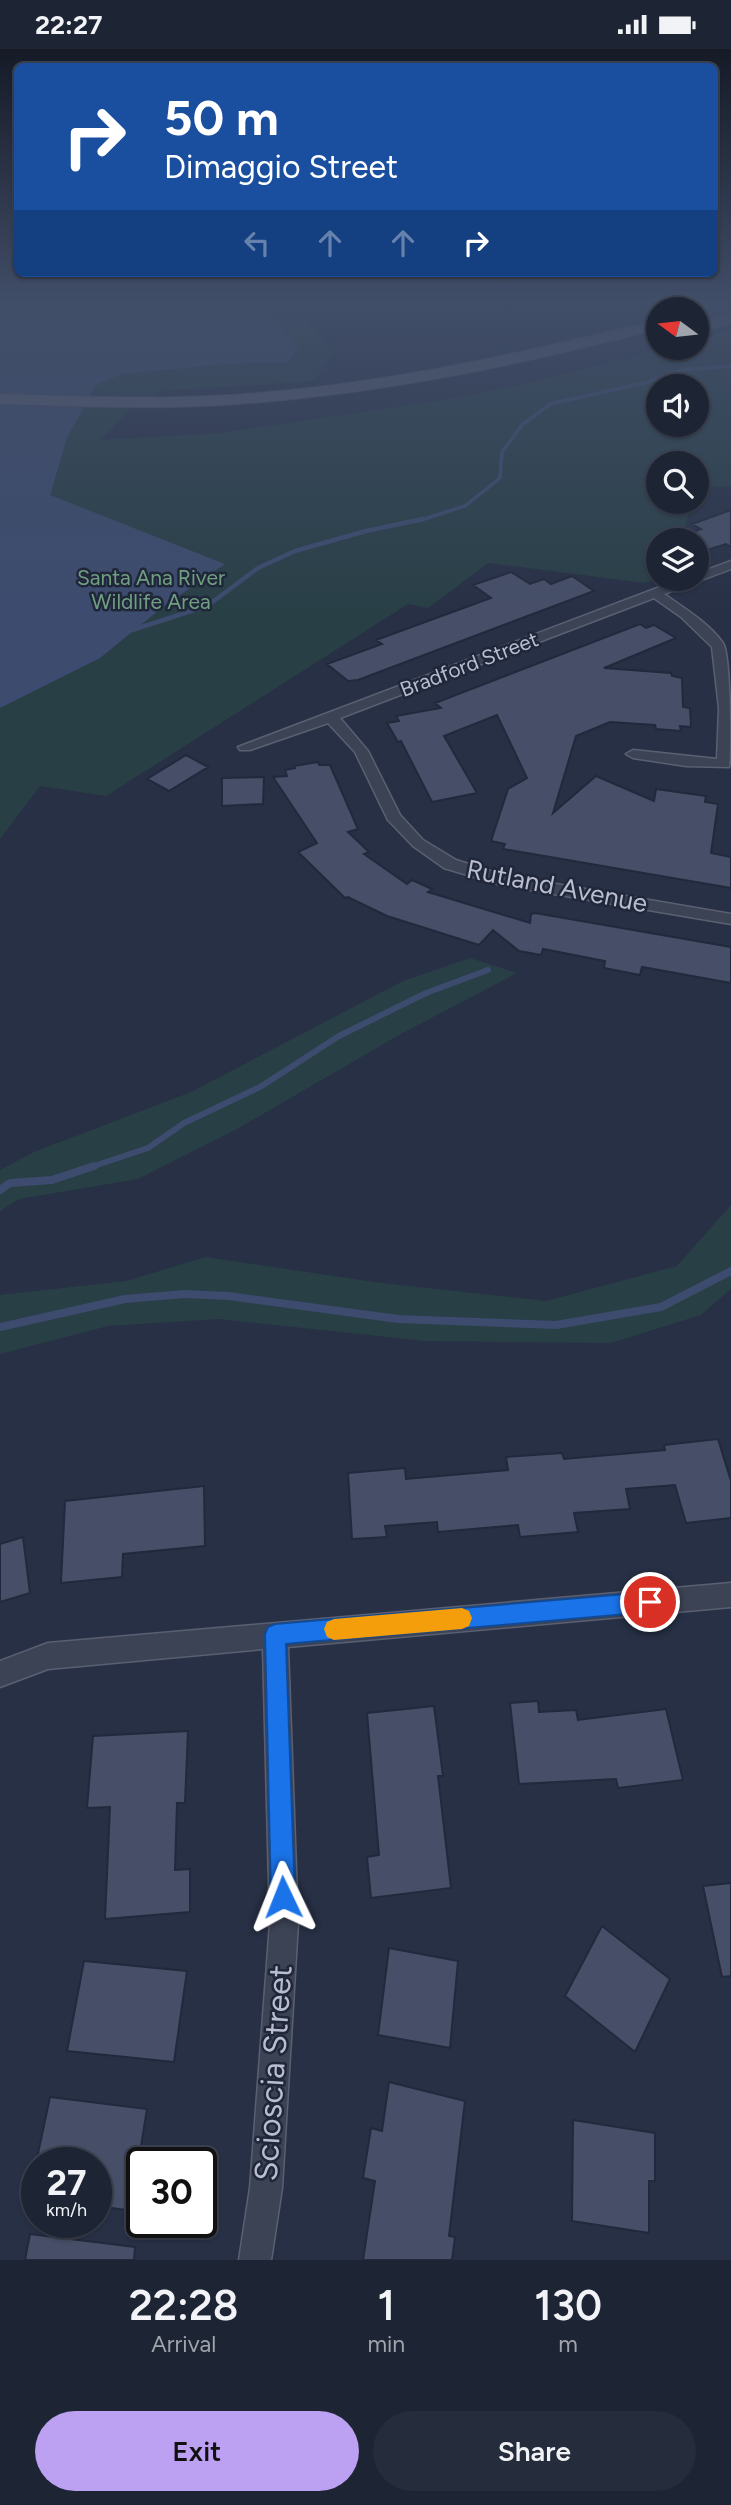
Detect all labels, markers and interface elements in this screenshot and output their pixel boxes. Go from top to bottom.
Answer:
text: 22:27 [35,9,102,41]
text: 50 m [164,88,279,147]
icon: right [49,91,140,182]
text: Dimaggio Street [164,148,398,186]
icon: left [238,224,276,262]
icon: ahead [311,224,349,262]
icon: ahead [384,224,422,262]
icon: right [457,224,495,262]
north arrow [646,297,709,361]
map controls [646,297,709,591]
button: sound [646,374,709,437]
button: search [646,451,709,514]
button: layers [646,528,709,591]
park label: Santa Ana River Wildlife Area [77,565,225,614]
street label: Bradford Street [396,626,542,702]
street label: Rutland Avenue [464,853,650,919]
pin [620,1572,680,1632]
icon: arrive [631,1583,669,1621]
position arrow [246,1860,320,1934]
street label: Scioscia Street [246,1964,300,2182]
speed limit sign: 30 [126,2147,217,2238]
text: 27 [47,2162,86,2204]
text: km/h [46,2199,87,2221]
text: 22:28 [129,2280,239,2331]
text: 1 [378,2280,395,2331]
text: 130 [534,2280,602,2331]
text: Arrival [151,2330,216,2358]
text: min [367,2330,405,2358]
text: m [558,2330,578,2358]
button: Exit [35,2411,359,2491]
button: Share [373,2411,696,2491]

